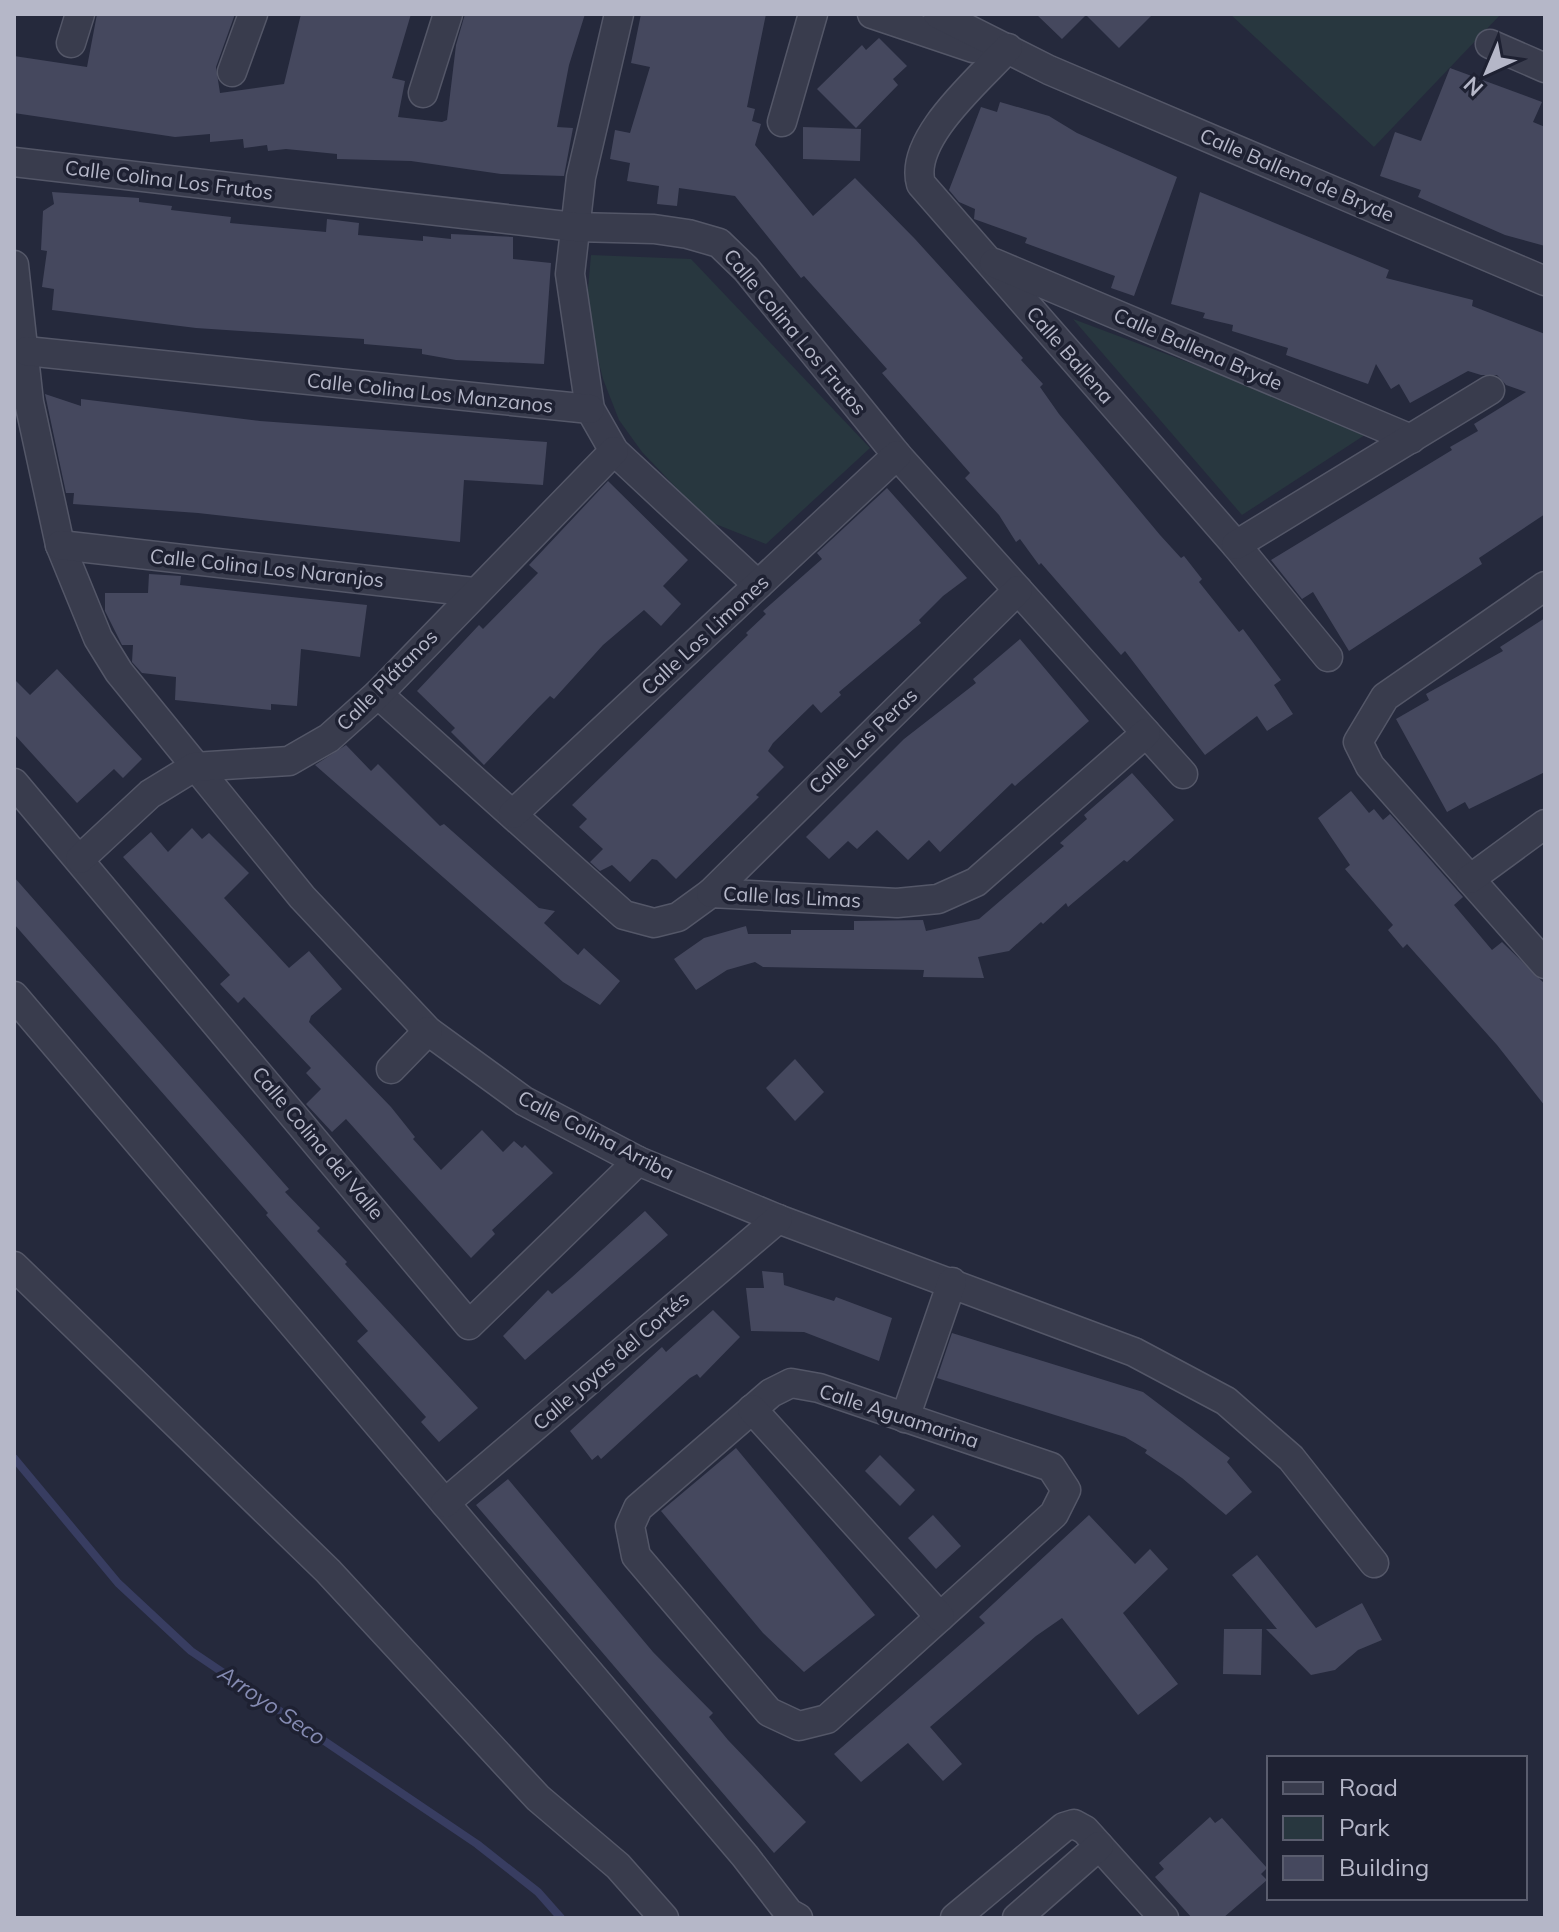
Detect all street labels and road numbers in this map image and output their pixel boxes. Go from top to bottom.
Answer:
street label: Calle Ballena de Bryde [1196,122,1398,227]
street label: Calle Colina Los Frutos [64,154,274,205]
street label: Calle Colina Los Frutos [719,243,872,420]
street label: Calle Ballena [1021,301,1119,408]
street label: Calle Ballena Bryde [1110,302,1286,395]
street label: Calle Colina Los Manzanos [306,367,554,418]
street label: Calle Colina Los Naranjos [149,543,385,592]
street label: Calle Los Limones [636,569,774,700]
street label: Calle Plátanos [331,624,442,735]
street label: Calle Las Peras [803,682,922,799]
street label: Calle las Limas [722,880,862,913]
street label: Calle Colina del Valle [247,1061,390,1224]
street label: Calle Colina Arriba [514,1084,678,1185]
street label: Calle Joyas del Cortés [527,1286,694,1435]
street label: Calle Aguamarina [816,1378,982,1453]

